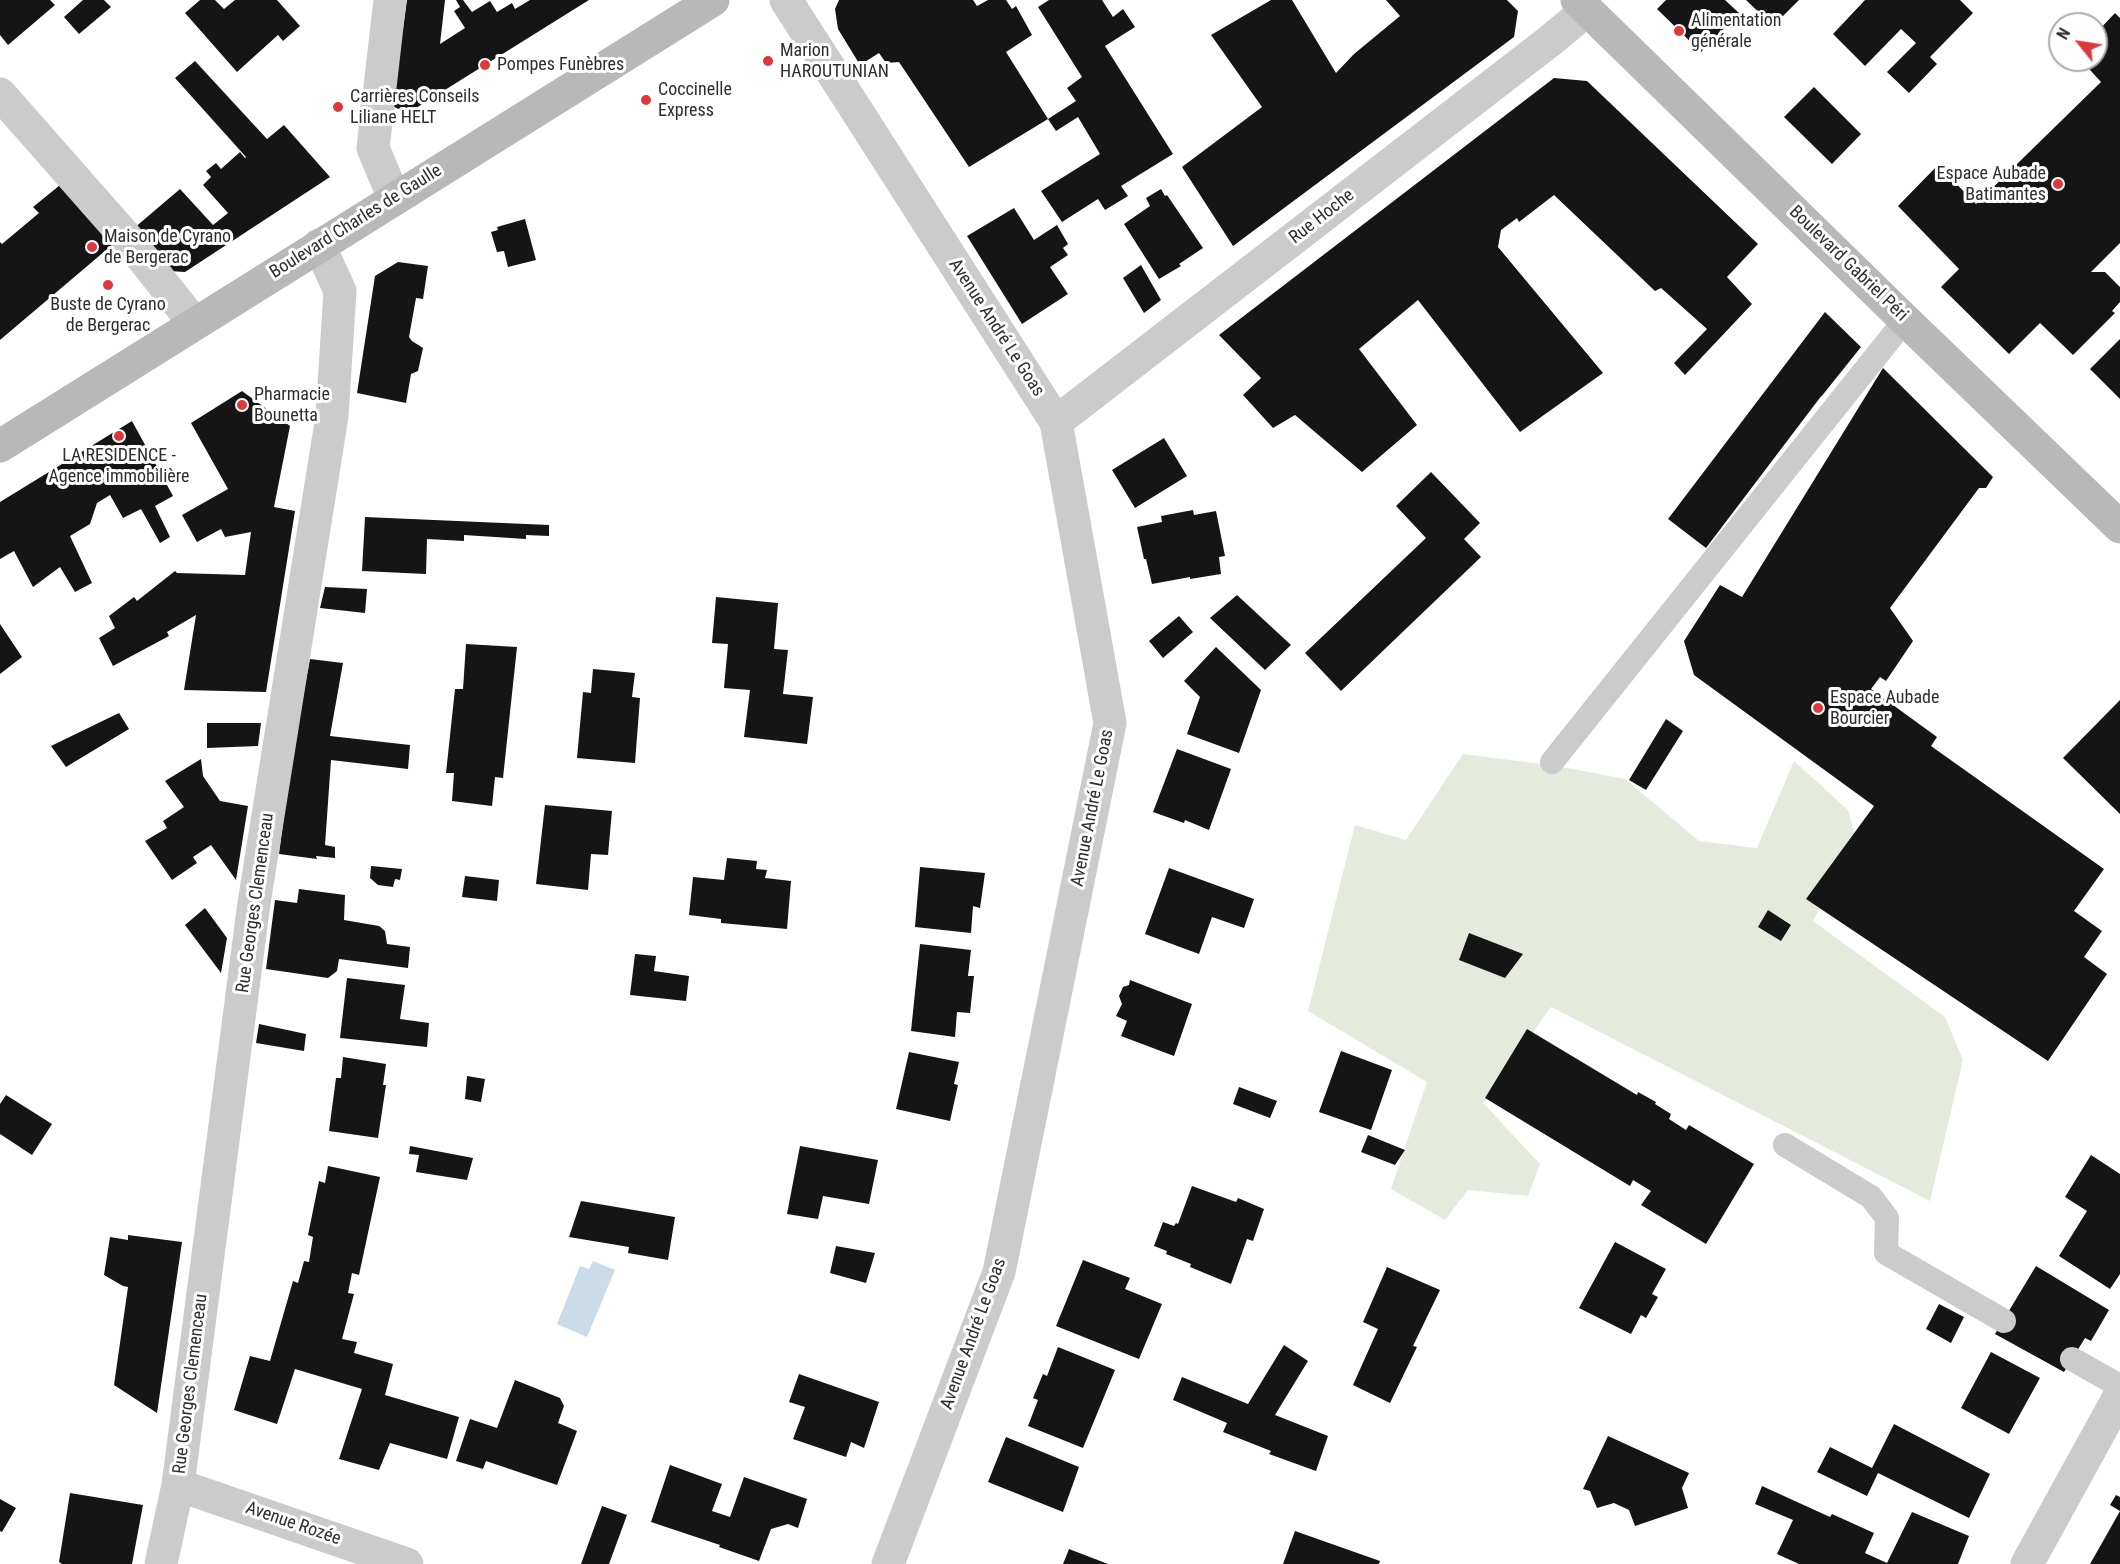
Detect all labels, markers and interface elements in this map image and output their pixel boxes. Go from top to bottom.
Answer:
place label: Alimentation générale [1691,10,1782,52]
north arrow [2048,12,2108,72]
marker: Alimentation générale [1672,24,1686,38]
text: N [2053,25,2074,43]
place label: Marion HAROUTUNIAN [780,40,889,82]
place label: Pompes Funèbres [497,54,624,76]
marker: Marion HAROUTUNIAN [761,54,775,68]
marker: Pompes Funèbres [478,58,492,72]
place label: Coccinelle Express [658,79,732,122]
place label: Carrières Conseils Liliane HELT [350,86,480,128]
marker: Coccinelle Express [639,93,653,107]
marker: Carrières Conseils Liliane HELT [331,100,345,114]
street label: Boulevard Charles de Gaulle [266,160,446,284]
place label: Espace Aubade Batimantes [1937,163,2046,206]
marker: Espace Aubade Batimantes [2051,177,2065,191]
street label: Rue Hoche [1285,185,1359,249]
street label: Boulevard Gabriel Péri [1784,202,1912,326]
place label: Maison de Cyrano de Bergerac [104,226,231,268]
marker: Maison de Cyrano de Bergerac [85,240,99,254]
street label: Avenue André Le Goas [944,255,1048,401]
marker: Buste de Cyrano de Bergerac [101,278,115,292]
place label: Buste de Cyrano de Bergerac [50,294,166,336]
place label: Pharmacie Bounetta [254,384,330,426]
marker: Pharmacie Bounetta [235,398,249,412]
marker: LA RESIDENCE - Agence immobilière [112,429,126,443]
place label: LA RESIDENCE - Agence immobilière [48,445,190,488]
place label: Espace Aubade Bourcier [1830,687,1939,730]
marker: Espace Aubade Bourcier [1811,701,1825,715]
street label: Avenue André Le Goas [1067,728,1119,888]
street label: Rue Georges Clemenceau [233,812,279,994]
street label: Avenue André Le Goas [937,1255,1011,1413]
street label: Rue Georges Clemenceau [169,1293,213,1475]
street label: Avenue Rozée [243,1498,343,1550]

